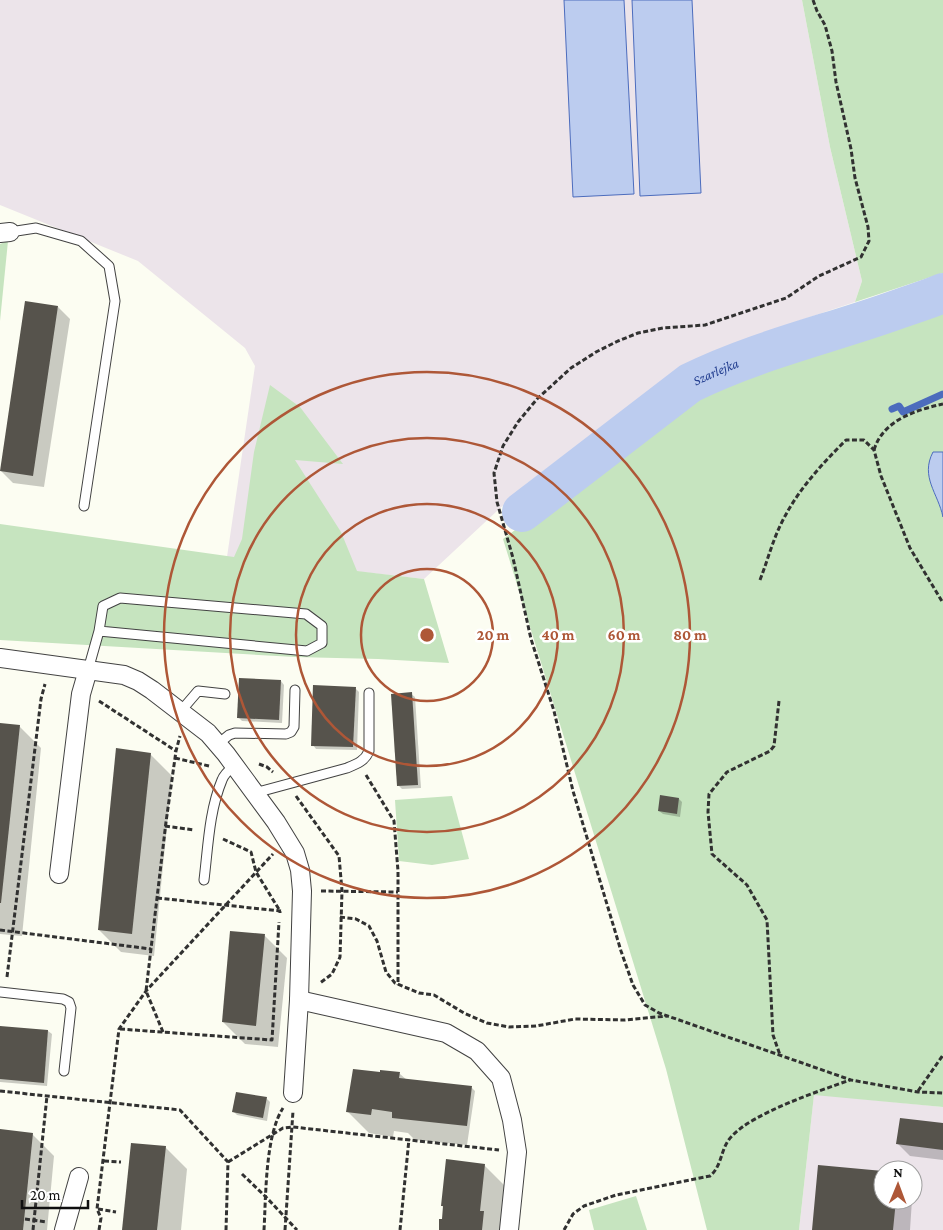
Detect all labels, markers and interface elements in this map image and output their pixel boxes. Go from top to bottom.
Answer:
water label: Szarlejka [690,355,741,388]
centre of rings [418,626,436,644]
text: 20 m [477,627,509,643]
text: 40 m [542,627,575,643]
text: 60 m [608,627,641,643]
text: 80 m [673,627,707,643]
north arrow [873,1160,923,1210]
text: N [893,1164,904,1180]
scale bar [22,1178,89,1210]
text: 20 m [30,1187,61,1203]

